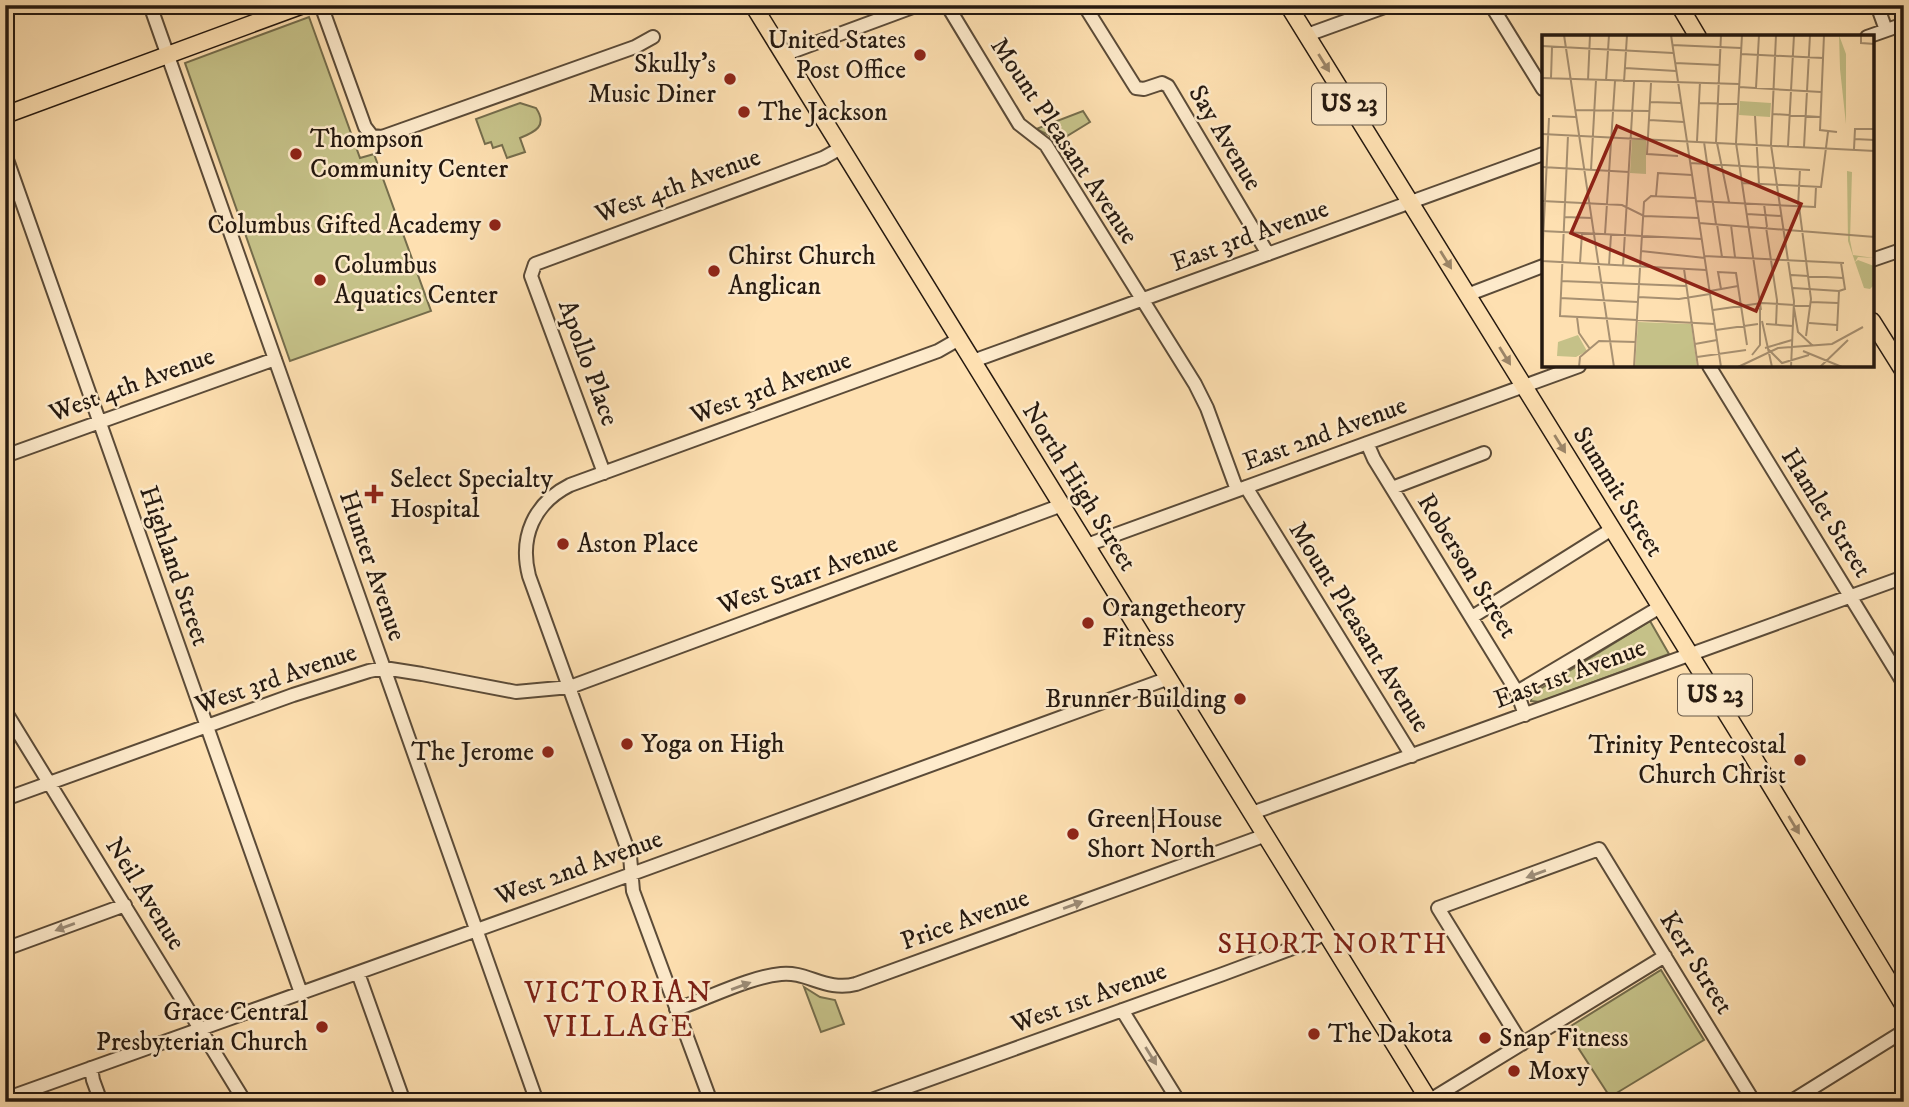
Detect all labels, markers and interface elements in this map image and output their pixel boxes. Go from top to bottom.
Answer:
place label: United States Post Office [768,24,906,87]
street label: Mount Pleasant Avenue [983,31,1145,251]
inset map [1542,35,1874,368]
marker: United States Post Office [912,47,928,63]
place label: Skully's Music Diner [588,48,716,111]
one-way arrow [1318,54,1331,73]
marker: Skully's Music Diner [722,71,738,87]
street label: Say Avenue [1181,79,1269,197]
road number: US 23 [1312,84,1386,124]
place label: The Jackson [758,96,888,129]
marker: The Jackson [736,104,752,120]
place label: Thompson Community Center [310,123,508,186]
street label: West 4th Avenue [590,141,765,232]
marker: Thompson Community Center [288,146,304,162]
street label: East 3rd Avenue [1167,192,1333,280]
place label: Columbus Gifted Academy [207,209,482,242]
marker: Columbus Gifted Academy [487,217,503,233]
place label: Chirst Church Anglican [728,240,876,303]
place label: Columbus Aquatics Center [334,249,498,312]
one-way arrow [1439,251,1452,270]
marker: Chirst Church Anglican [706,263,722,279]
marker: Columbus Aquatics Center [312,272,328,288]
street label: Apollo Place [550,295,626,431]
street label: West 4th Avenue [44,340,219,431]
street label: West 3rd Avenue [685,344,856,433]
one-way arrow [1499,347,1512,366]
street label: East 2nd Avenue [1239,389,1411,479]
street label: North High Street [1014,397,1144,577]
street label: Summit Street [1565,421,1671,563]
one-way arrow [1553,434,1566,453]
street label: Hamlet Street [1773,442,1879,584]
place label: Select Specialty Hospital [390,463,553,526]
street label: Highland Street [131,482,217,650]
marker: Select Specialty Hospital [364,484,384,504]
street label: Hunter Avenue [331,487,413,645]
street label: Roberson Street [1409,488,1525,644]
street label: Mount Pleasant Avenue [1281,515,1437,739]
street label: West Starr Avenue [713,527,902,623]
place label: Aston Place [577,528,698,561]
marker: Aston Place [555,536,571,552]
place label: Orangetheory Fitness [1102,592,1246,655]
marker: Orangetheory Fitness [1080,615,1096,631]
street label: East 1st Avenue [1490,631,1650,717]
street label: West 3rd Avenue [190,636,361,722]
road number: US 23 [1678,674,1752,716]
place label: Brunner Building [1045,683,1226,716]
marker: Brunner Building [1232,691,1248,707]
place label: Yoga on High [641,728,785,761]
place label: Trinity Pentecostal Church Christ [1588,729,1786,792]
place label: The Jerome [411,736,534,769]
marker: Yoga on High [619,736,635,752]
marker: The Jerome [540,744,556,760]
marker: Trinity Pentecostal Church Christ [1792,752,1808,768]
place label: Green|House Short North [1087,803,1222,866]
one-way arrow [1788,816,1801,835]
street label: West 2nd Avenue [490,822,667,914]
marker: Green|House Short North [1065,826,1081,842]
street label: Neil Avenue [97,832,193,956]
one-way arrow [1525,869,1546,880]
street label: Price Avenue [896,882,1034,958]
one-way arrow [1062,899,1083,910]
street label: Kerr Street [1651,905,1741,1021]
one-way arrow [55,922,76,933]
district label: SHORT NORTH [1218,927,1448,962]
street label: West 1st Avenue [1006,955,1171,1042]
district label: VICTORIAN VILLAGE [524,975,713,1046]
one-way arrow [730,980,751,991]
place label: Grace Central Presbyterian Church [96,996,308,1059]
place label: The Dakota [1328,1018,1453,1051]
marker: Grace Central Presbyterian Church [314,1019,330,1035]
place label: Snap Fitness [1499,1022,1628,1055]
marker: The Dakota [1306,1026,1322,1042]
marker: Snap Fitness [1477,1030,1493,1046]
one-way arrow [1144,1046,1157,1065]
place label: Moxy [1528,1055,1590,1088]
marker: Moxy [1506,1063,1522,1079]

